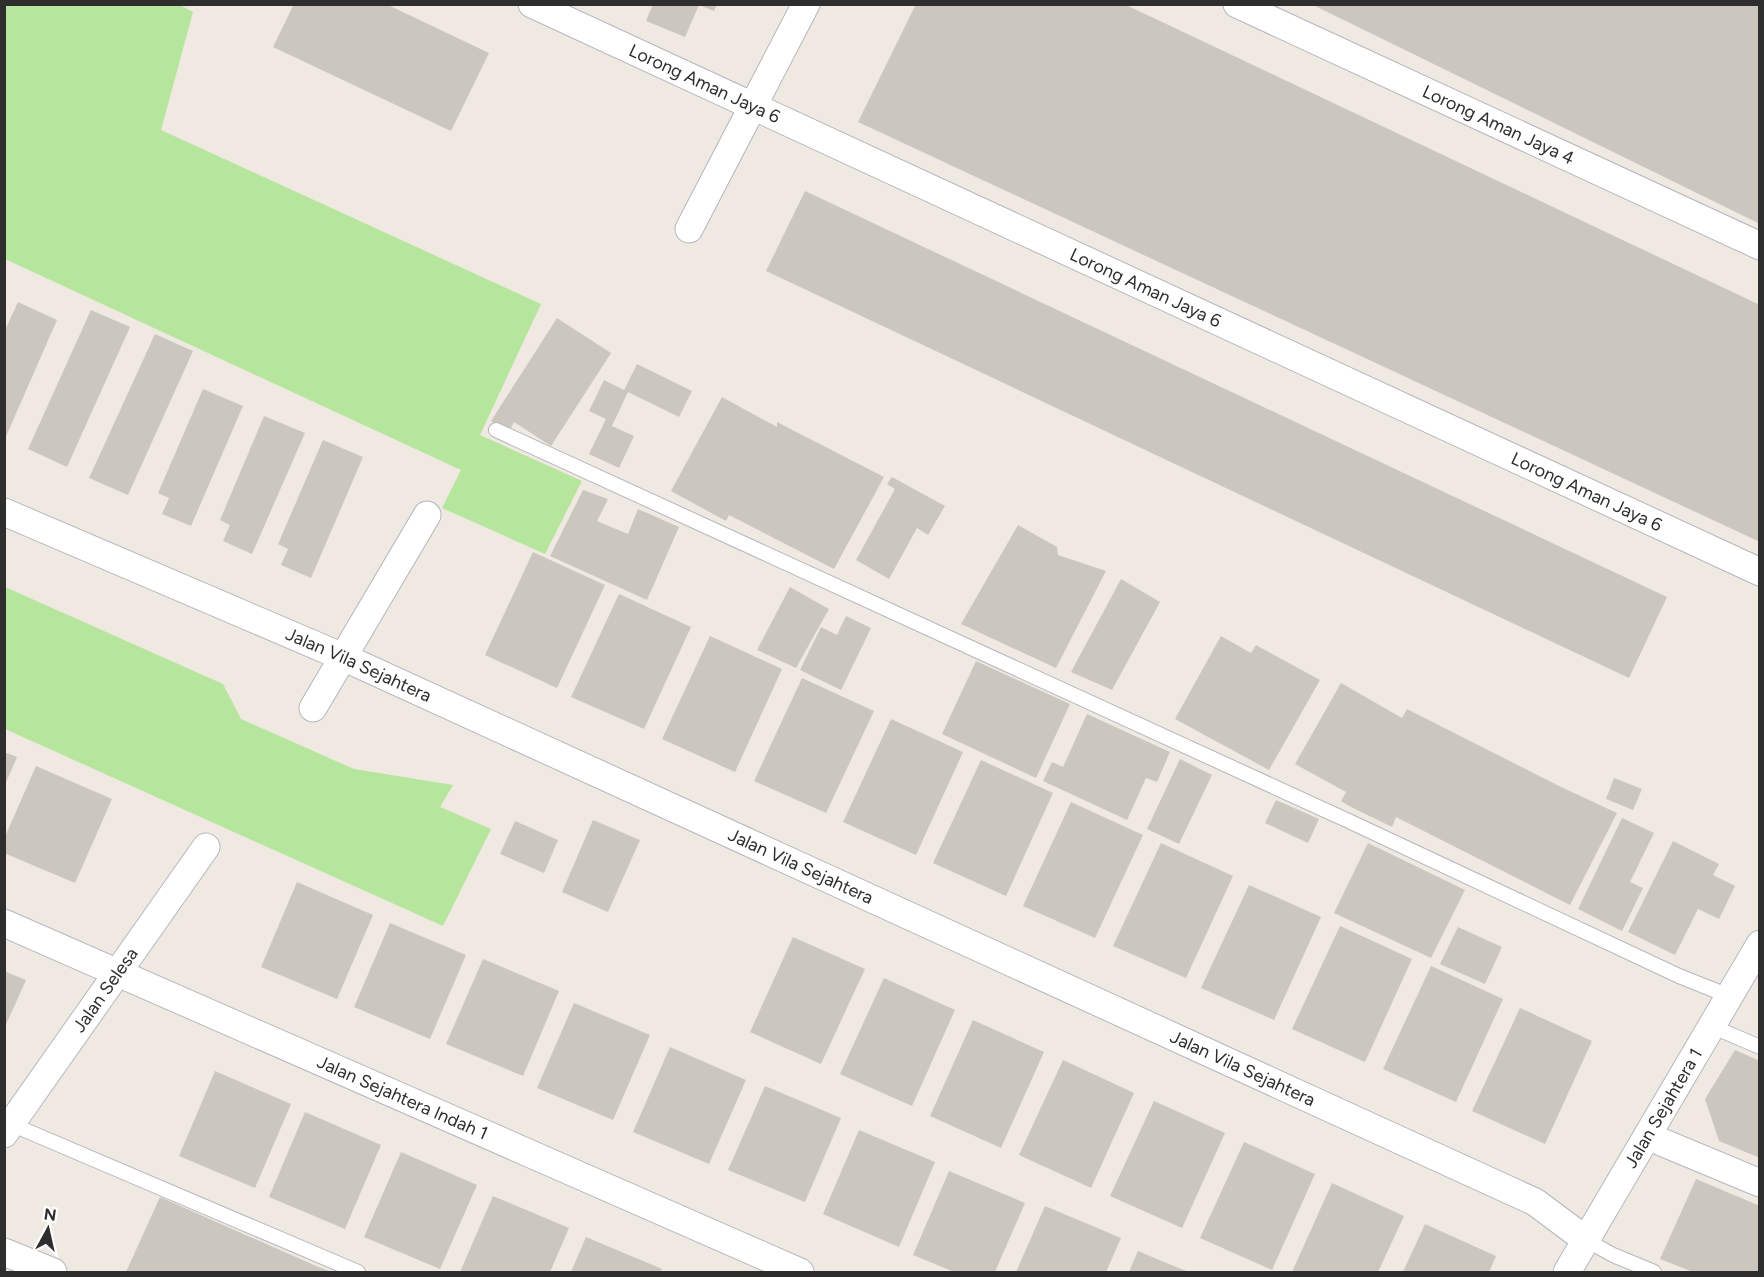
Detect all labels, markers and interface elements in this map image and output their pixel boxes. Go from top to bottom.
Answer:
street label: Lorong Aman Jaya 6 [625,39,784,128]
street label: Lorong Aman Jaya 4 [1419,80,1578,170]
street label: Lorong Aman Jaya 6 [1066,243,1225,332]
street label: Lorong Aman Jaya 6 [1508,447,1666,536]
street label: Jalan Vila Sejahtera [282,623,435,707]
street label: Jalan Vila Sejahtera [725,824,877,909]
street label: Jalan Selesa [68,944,143,1037]
street label: Jalan Vila Sejahtera [1167,1026,1319,1111]
street label: Jalan Sejahtera 1 [1620,1045,1707,1172]
street label: Jalan Sejahtera Indah 1 [314,1051,491,1145]
north arrow [18,1199,78,1259]
text: N [43,1204,57,1225]

